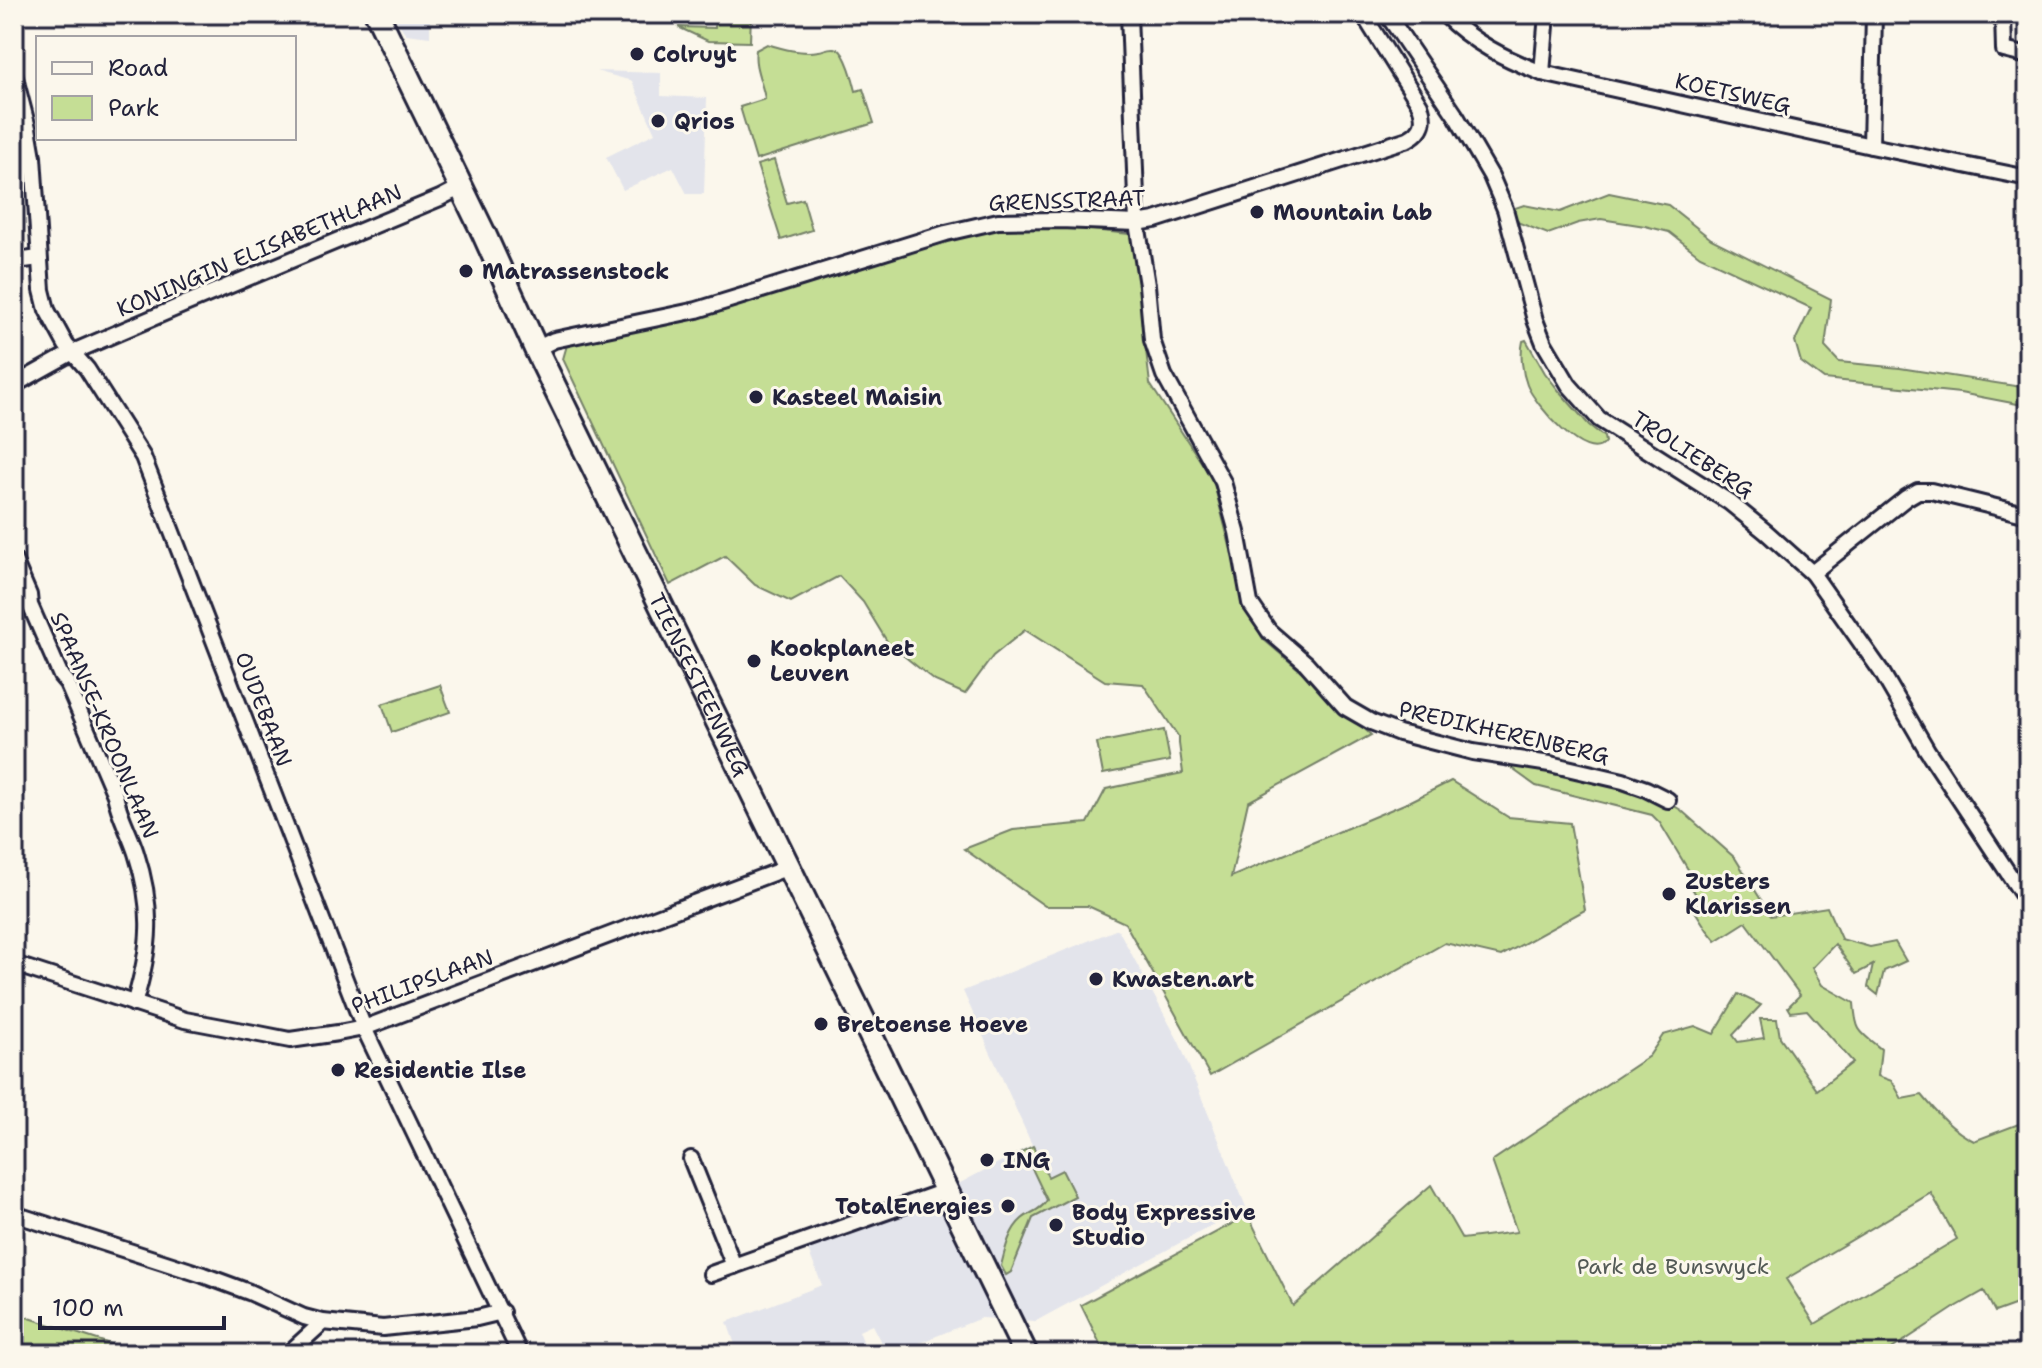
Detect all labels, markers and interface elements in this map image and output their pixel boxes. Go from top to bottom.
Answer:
legend [36,36,296,140]
place label: Colruyt [653,40,737,69]
marker: Colruyt [628,45,646,63]
text: Road [108,52,168,84]
street label: KOETSWEG [1672,66,1794,121]
text: Park [108,92,160,124]
place label: Qrios [674,107,735,136]
marker: Qrios [649,112,667,130]
street label: KONINGIN ELISABETHLAAN [112,177,406,324]
street label: GRENSSTRAAT [988,183,1146,218]
place label: Mountain Lab [1273,198,1433,227]
marker: Mountain Lab [1248,203,1266,221]
place label: Matrassenstock [482,257,669,286]
marker: Matrassenstock [457,262,475,280]
place label: Kasteel Maisin [772,383,943,412]
marker: Kasteel Maisin [747,388,765,406]
street label: TROLIEBERG [1626,404,1760,505]
street label: TIENSESTEENWEG [642,588,756,782]
street label: SPAANSE-KROONLAAN [44,607,165,843]
place label: Kookplaneet Leuven [770,634,915,688]
street label: OUDEBAAN [228,648,299,771]
marker: Kookplaneet Leuven [745,652,763,670]
street label: PREDIKHERENBERG [1396,694,1612,771]
place label: Zusters Klarissen [1685,867,1792,921]
marker: Zusters Klarissen [1660,885,1678,903]
street label: PHILIPSLAAN [347,942,497,1021]
place label: Kwasten.art [1112,965,1255,994]
marker: Kwasten.art [1087,970,1105,988]
place label: Bretoense Hoeve [837,1010,1028,1039]
marker: Bretoense Hoeve [812,1015,830,1033]
place label: Residentie Ilse [354,1056,526,1085]
marker: Residentie Ilse [329,1061,347,1079]
place label: ING [1003,1146,1051,1175]
marker: ING [978,1151,996,1169]
place label: TotalEnergies [835,1192,992,1221]
marker: TotalEnergies [999,1197,1017,1215]
place label: Body Expressive Studio [1072,1198,1256,1252]
marker: Body Expressive Studio [1047,1216,1065,1234]
park label: Park de Bunswyck [1577,1252,1769,1281]
scale bar [40,1280,224,1330]
text: 100 m [52,1292,124,1324]

